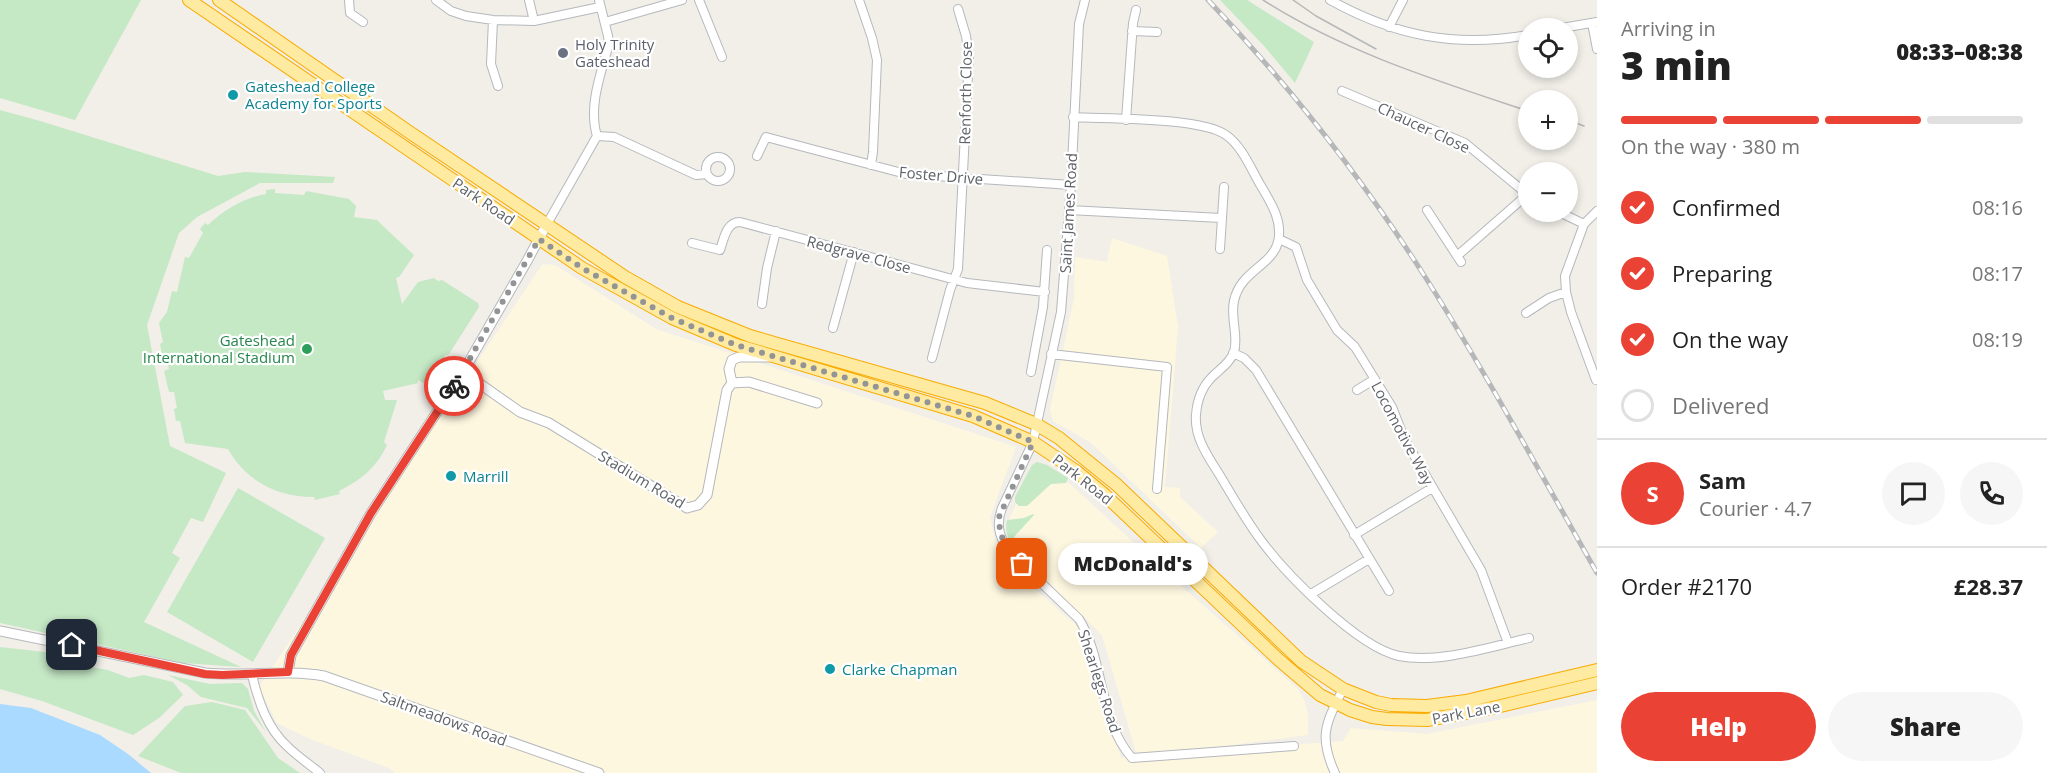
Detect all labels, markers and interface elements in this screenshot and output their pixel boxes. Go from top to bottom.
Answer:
text: Arriving in [1621,15,1716,42]
map controls [1518,18,1578,222]
button: locate [1518,18,1578,78]
place label: Holy Trinity Gateshead [575,34,655,71]
text: 08:33–08:38 [1896,36,2023,66]
text: 3 min [1621,38,1732,91]
street label: Renforth Close [954,41,976,145]
marker: Holy Trinity Gateshead [556,46,570,60]
place label: Gateshead College Academy for Sports [245,76,382,113]
marker: Gateshead College Academy for Sports [226,88,240,102]
button: + [1518,90,1578,150]
street label: Chaucer Close [1375,97,1473,157]
text: On the way · 380 m [1621,133,1800,160]
street label: Saint James Road [1055,152,1081,274]
street label: Foster Drive [898,161,984,189]
button: − [1518,162,1578,222]
street label: Park Road [449,173,519,229]
icon: check [1621,191,1654,224]
text: Confirmed [1672,192,1781,222]
text: 08:16 [1972,194,2023,221]
street label: Redgrave Close [805,230,913,278]
icon: check [1621,257,1654,290]
text: Preparing [1672,258,1772,288]
text: 08:17 [1972,260,2023,287]
icon: check [1621,323,1654,356]
text: On the way [1672,324,1788,354]
text: 08:19 [1972,326,2023,353]
place label: Gateshead International Stadium [143,330,295,367]
marker: Gateshead International Stadium [300,342,314,356]
courier [424,356,484,416]
icon: bike [438,370,471,403]
street label: Locomotive Way [1367,378,1439,489]
text: Delivered [1672,390,1770,420]
street label: Stadium Road [595,445,689,513]
street label: Park Road [1049,449,1117,509]
button: chat [1882,462,1945,525]
button: phone [1960,462,2023,525]
text: Sam [1699,465,1746,495]
place label: Marrill [463,466,508,486]
marker: Marrill [444,469,458,483]
text: S [1646,478,1659,508]
text: Courier · 4.7 [1699,495,1812,522]
pin [996,538,1047,589]
callout: McDonald's [1058,543,1208,585]
icon: bag [1005,547,1038,580]
text: McDonald's [1074,550,1192,577]
text: Order #2170 [1621,571,1752,601]
text: £28.37 [1954,571,2023,601]
pin [46,619,97,670]
street label: Shearlegs Road [1074,627,1126,735]
icon: home [55,628,88,661]
place label: Clarke Chapman [842,659,957,679]
marker: Clarke Chapman [823,662,837,676]
street label: Saltmeadows Road [378,686,510,750]
button: Help [1621,692,1816,761]
button: Share [1828,692,2023,761]
street label: Park Lane [1430,696,1502,728]

